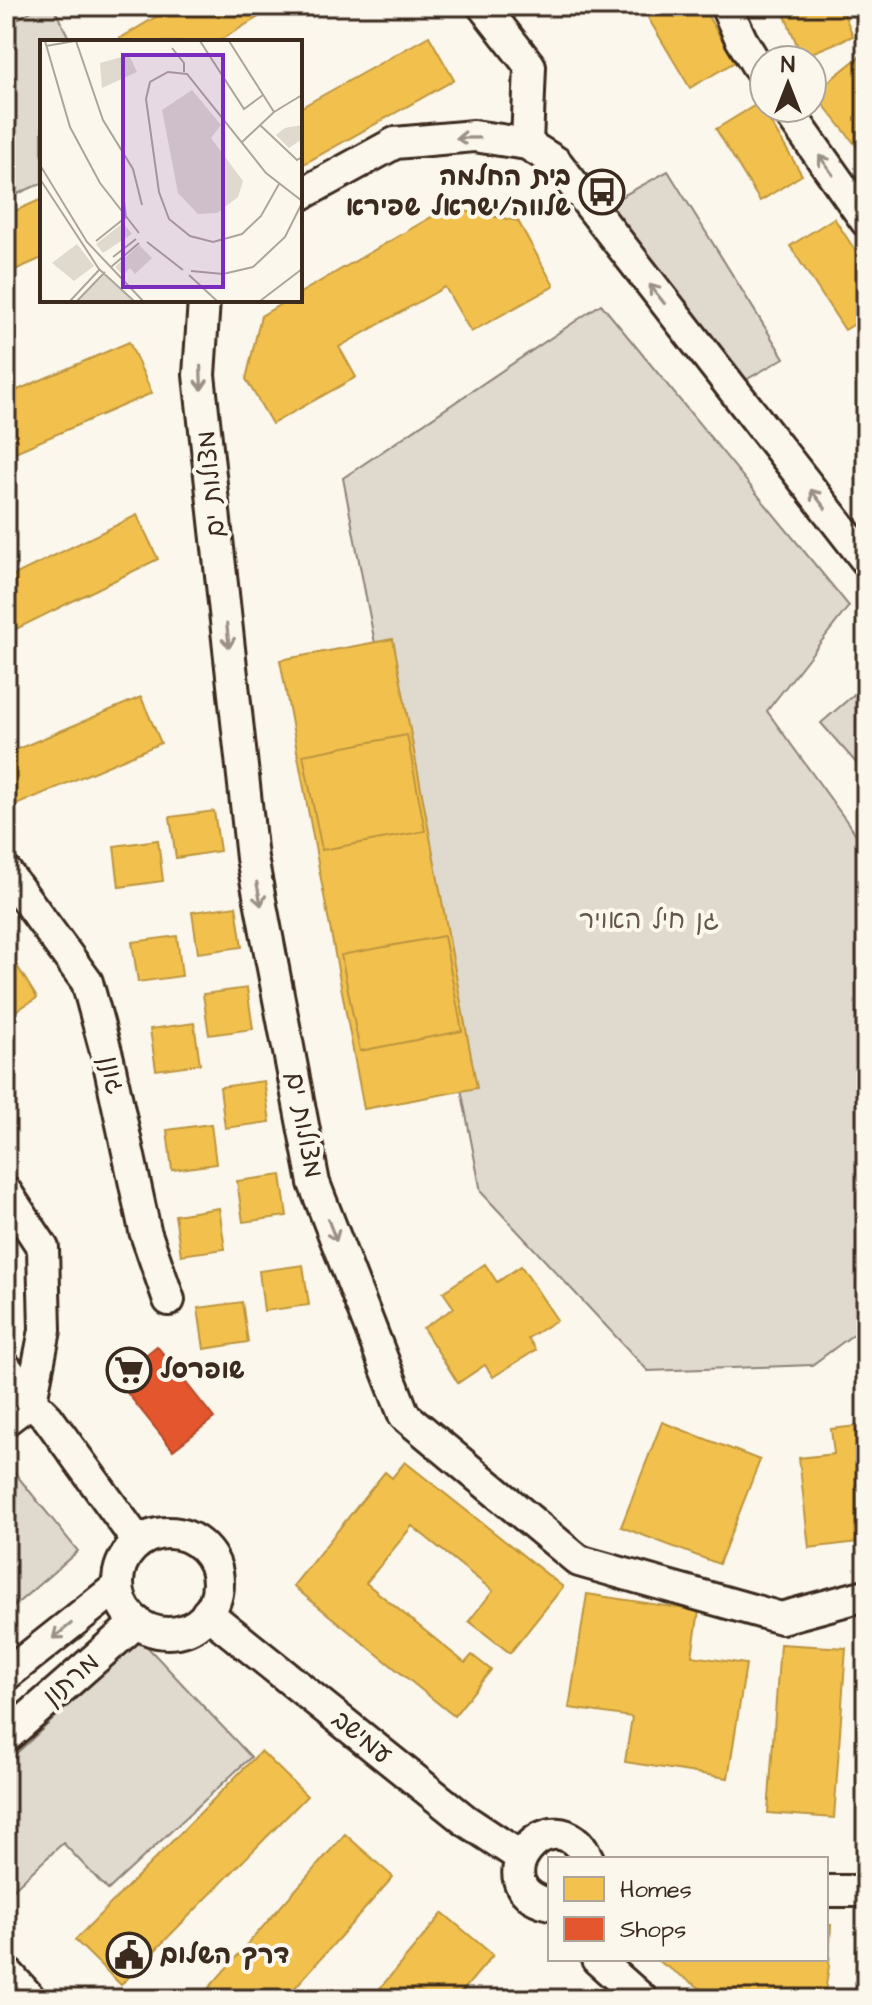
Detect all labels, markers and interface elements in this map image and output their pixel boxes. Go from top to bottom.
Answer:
inset map [40,40,302,302]
north arrow [748,44,828,124]
text: N [781,50,795,81]
one-way arrow [455,130,482,145]
one-way arrow [818,154,834,176]
place label: בית החלמה שלווה/ישראל שפירא [346,159,571,225]
bus stop icon: בית החלמה שלווה/ישראל שפירא [578,168,626,216]
one-way arrow [649,284,666,305]
one-way arrow [193,364,208,391]
street label: מצולות ים [187,429,235,539]
one-way arrow [809,489,826,510]
one-way arrow [220,622,235,649]
one-way arrow [252,881,267,907]
park label: גן חיל האויר [579,902,719,938]
street label: גונן [90,1052,134,1098]
street label: מצולות ים [276,1069,332,1181]
one-way arrow [326,1217,340,1242]
supermarket icon: שופרסל [105,1346,153,1394]
place label: שופרסל [160,1352,245,1388]
one-way arrow [52,1622,72,1640]
street label: מרתון [35,1644,107,1714]
street label: עמישב [324,1702,400,1772]
legend [548,1857,828,1961]
text: Homes [620,1873,692,1907]
text: Shops [620,1913,686,1947]
public building icon: דרך השלום [105,1931,153,1979]
place label: דרך השלום [160,1937,290,1973]

